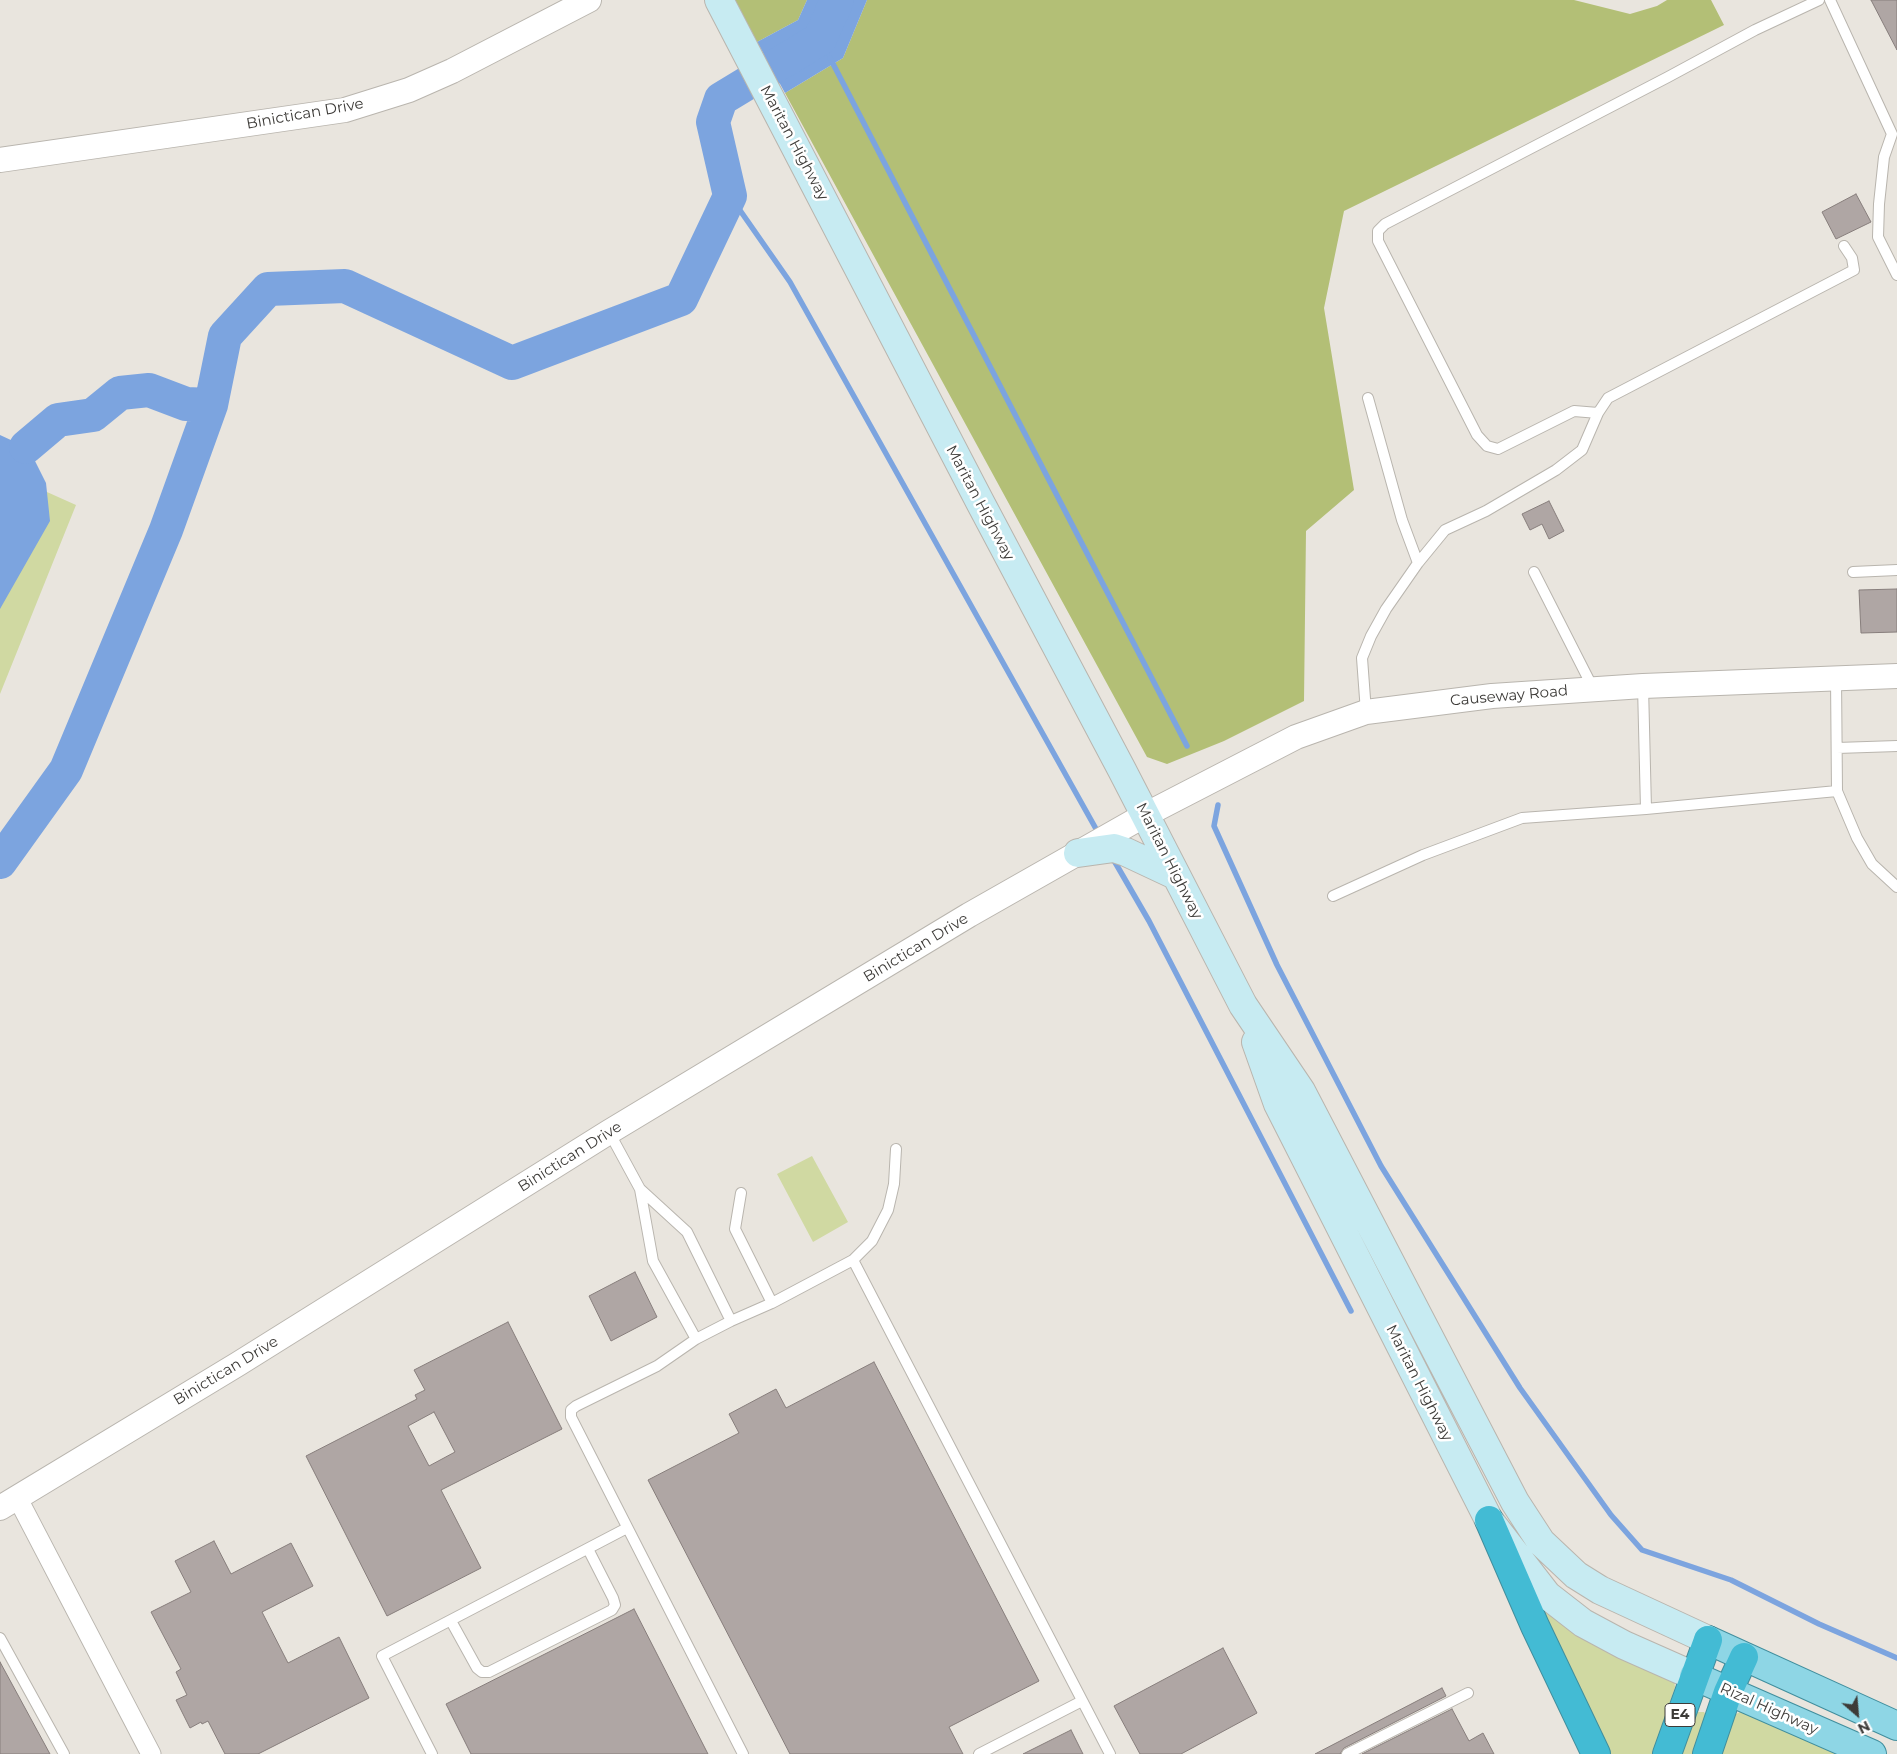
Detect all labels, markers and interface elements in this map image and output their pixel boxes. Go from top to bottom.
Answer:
street label: Maritan Highway [756,82,832,204]
street label: Binictican Drive [245,95,365,133]
street label: Maritan Highway [942,442,1018,564]
street label: Causeway Road [1449,682,1569,710]
street label: Maritan Highway [1132,800,1206,922]
street label: Binictican Drive [860,910,972,986]
street label: Binictican Drive [515,1118,625,1196]
street label: Maritan Highway [1382,1322,1456,1444]
street label: Binictican Drive [170,1333,282,1409]
street label: Rizal Highway [1717,1679,1821,1739]
north arrow [1832,1689,1882,1739]
road number: E4 [1665,1704,1695,1726]
text: N [1855,1717,1873,1738]

